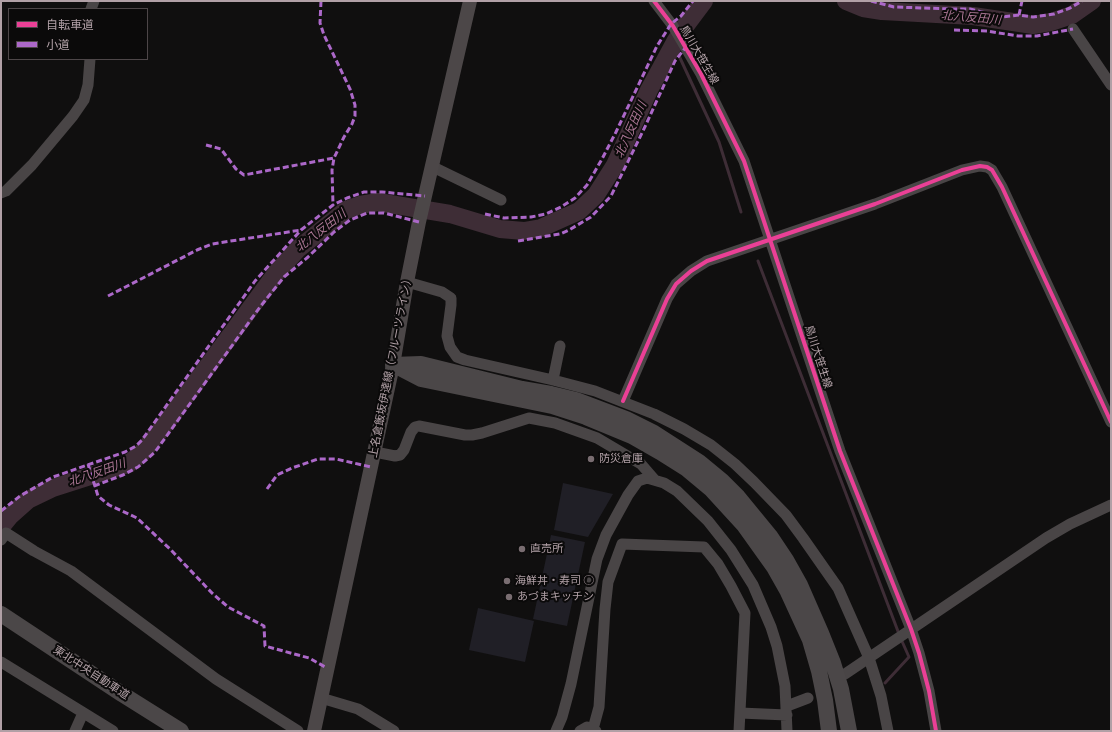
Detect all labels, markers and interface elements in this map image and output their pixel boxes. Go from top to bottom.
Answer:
legend [8,8,148,60]
water label: 北八反田川 [940,8,1002,28]
text: 自転車道 [46,16,94,33]
street label: 鳥川大笹生線 [677,23,721,87]
text: 小道 [46,36,70,53]
water label: 北八反田川 [612,100,650,160]
water label: 北八反田川 [293,207,349,255]
street label: 上名倉飯坂伊達線（フルーツライン） [367,273,415,459]
street label: 鳥川大笹生線 [802,324,834,390]
place label: 防災倉庫 [599,452,643,466]
marker: 防災倉庫 [586,454,596,464]
water label: 北八反田川 [66,456,128,490]
place label: 直売所 [530,542,563,556]
marker: 直売所 [517,544,527,554]
place label: 海鮮丼・寿司 ○ [515,574,594,588]
marker: 海鮮丼・寿司 ○ [502,576,512,586]
place label: あづまキッチン [517,590,594,604]
marker: あづまキッチン [504,592,514,602]
street label: 東北中央自動車道 [51,644,131,702]

